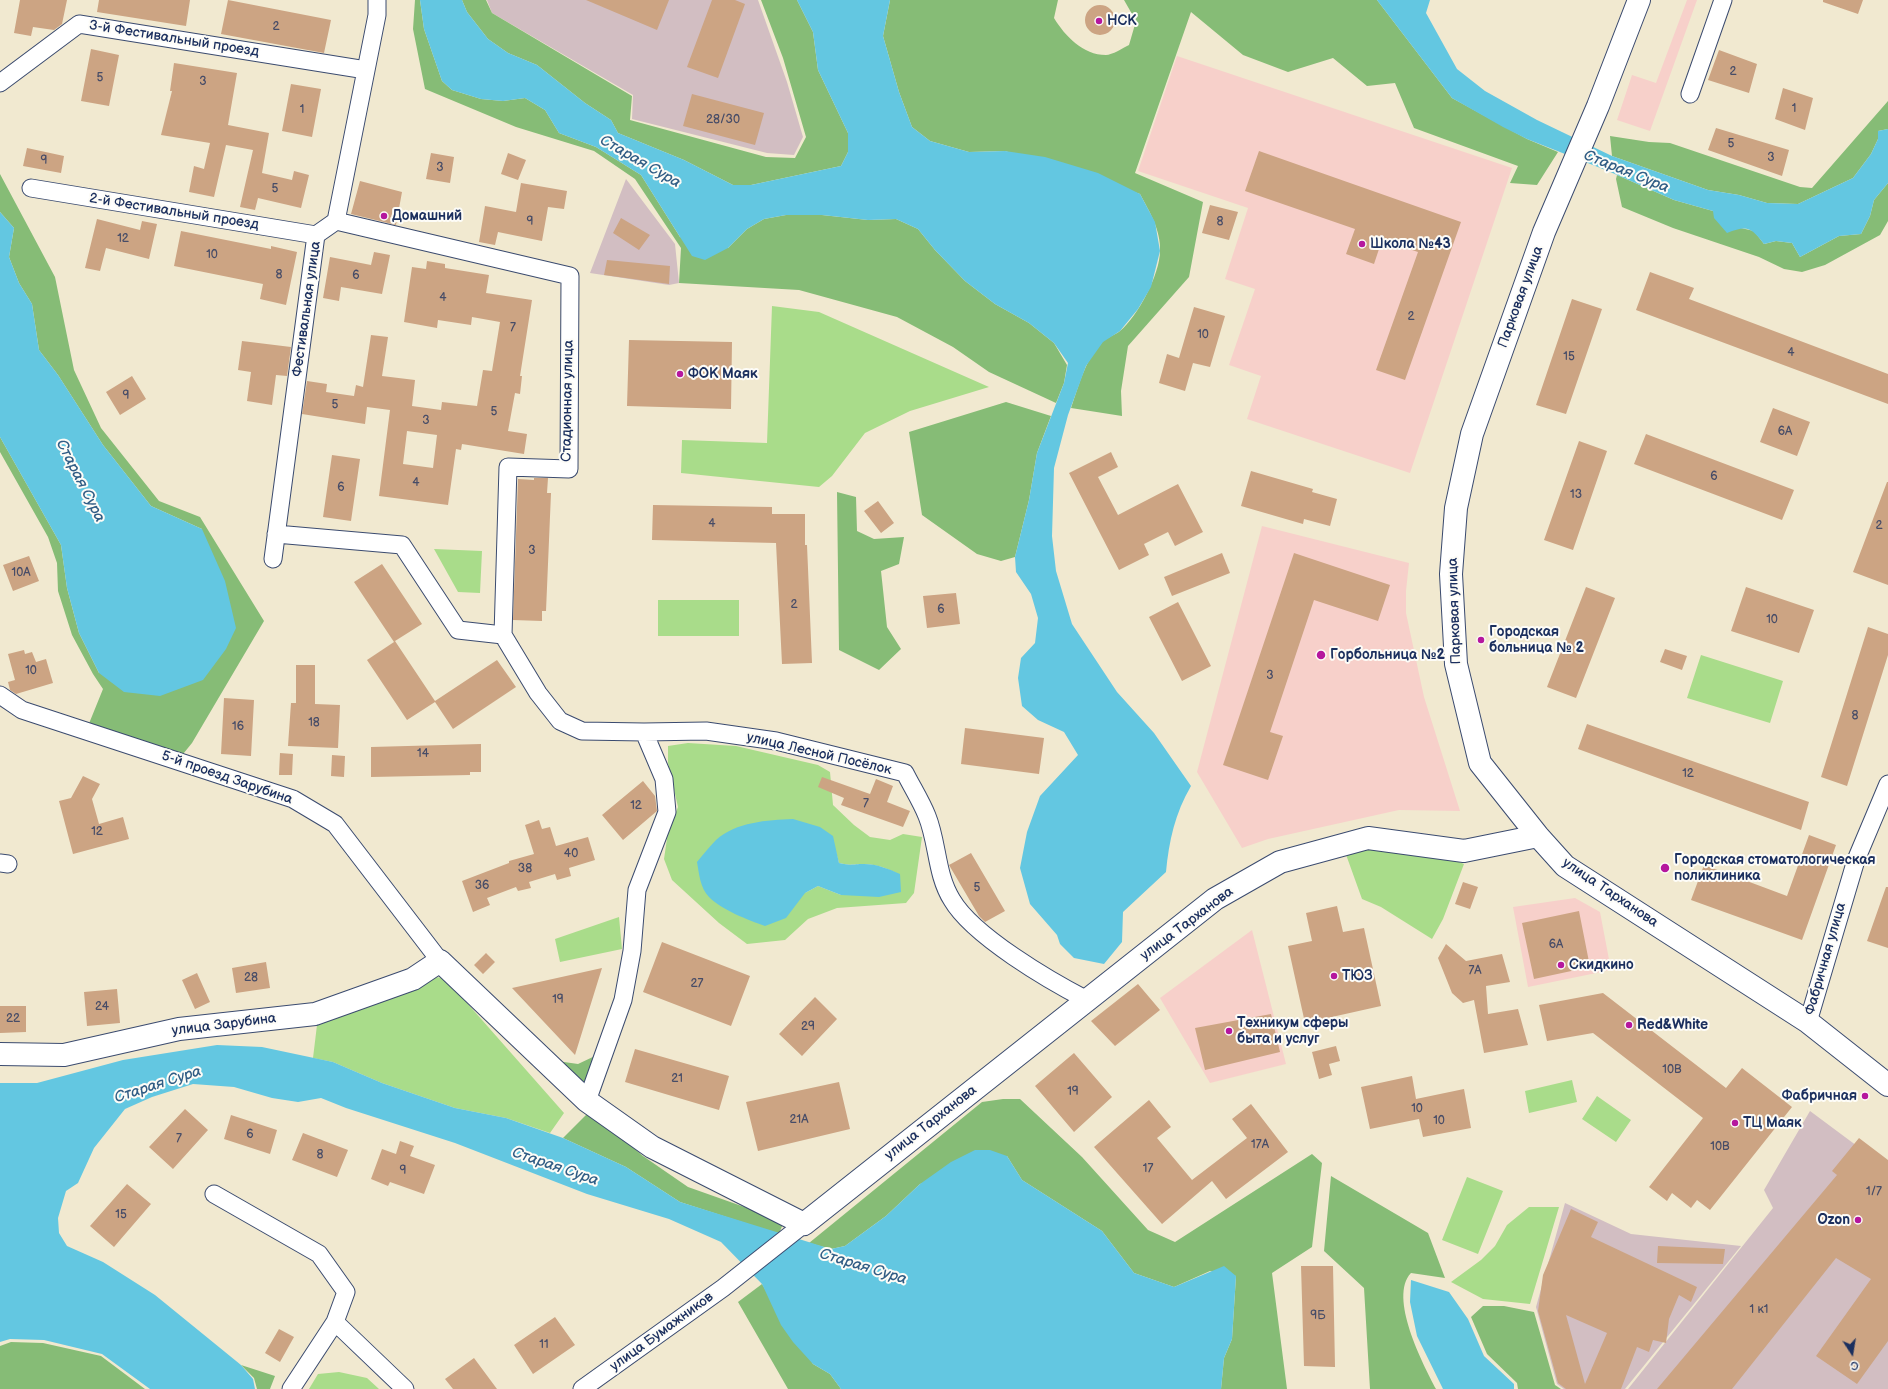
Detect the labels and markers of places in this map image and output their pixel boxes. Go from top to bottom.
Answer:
place label: НСК [1107,13,1137,29]
marker: НСК [1094,16,1104,26]
place label: Домашний [392,208,462,224]
marker: Домашний [379,211,389,221]
place label: Школа №43 [1370,236,1451,252]
marker: Школа №43 [1357,239,1367,249]
place label: ФОК Маяк [688,366,758,382]
marker: ФОК Маяк [675,369,685,379]
place label: Городская больница № 2 [1489,624,1584,656]
marker: Городская больница № 2 [1476,635,1486,645]
place label: Горбольница №2 [1330,647,1445,663]
marker: Горбольница №2 [1315,649,1327,661]
place label: Городская стоматологическая поликлиника [1674,852,1876,884]
marker: Городская стоматологическая поликлиника [1659,862,1671,874]
place label: Скидкино [1569,957,1634,973]
marker: Скидкино [1556,960,1566,970]
place label: ТЮЗ [1342,968,1373,984]
marker: ТЮЗ [1329,971,1339,981]
place label: Техникум сферы быта и услуг [1237,1015,1348,1048]
place label: Red&White [1637,1017,1708,1033]
marker: Red&White [1624,1020,1634,1030]
marker: Техникум сферы быта и услуг [1224,1026,1234,1036]
place label: Фабричная [1782,1088,1857,1104]
marker: Фабричная [1860,1091,1870,1101]
place label: ТЦ Маяк [1743,1115,1802,1131]
marker: ТЦ Маяк [1730,1118,1740,1128]
place label: Ozon [1817,1212,1850,1228]
marker: Ozon [1853,1215,1863,1225]

